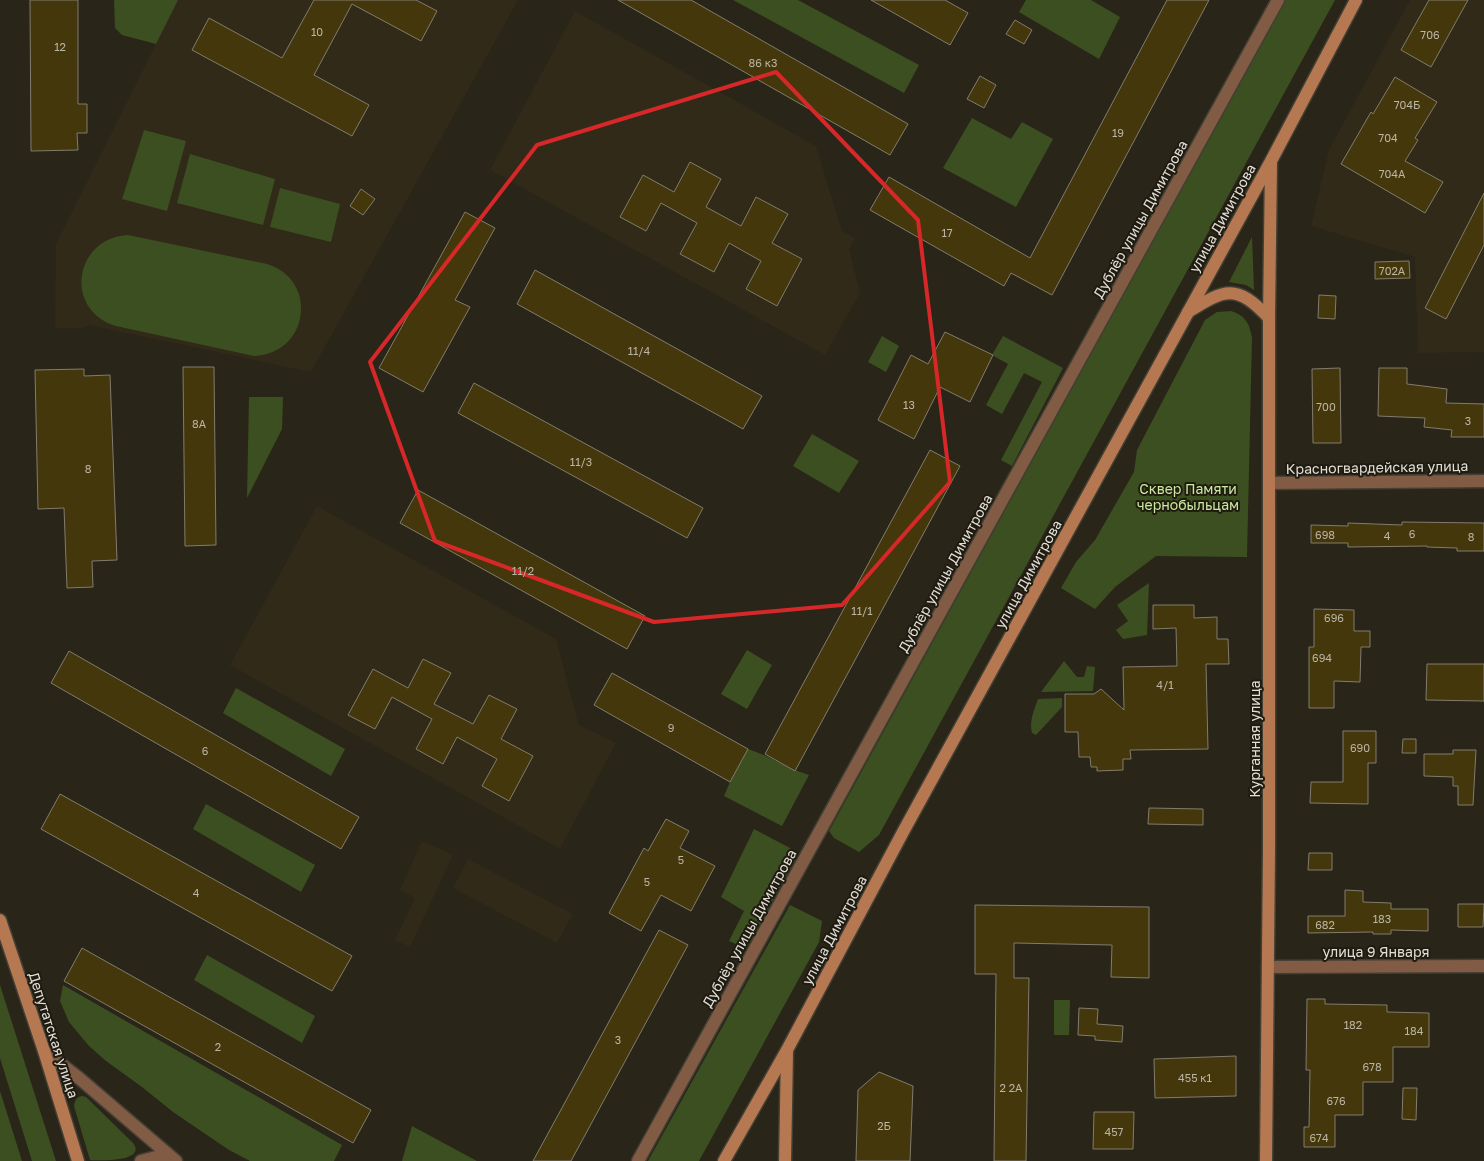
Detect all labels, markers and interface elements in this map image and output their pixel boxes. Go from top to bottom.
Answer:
house number: 10 [311,25,323,38]
house number: 706 [1420,28,1440,41]
house number: 12 [54,40,66,53]
house number: 86 к3 [749,56,777,69]
house number: 704Б [1394,98,1420,111]
house number: 19 [1112,126,1124,139]
house number: 704 [1378,131,1398,144]
street label: Дублёр улицы Димитрова [1089,137,1191,301]
street label: улица Димитрова [1185,161,1259,275]
house number: 704А [1379,167,1406,180]
house number: 17 [941,226,953,239]
house number: 702А [1379,264,1406,277]
house number: 11/4 [628,344,651,357]
house number: 13 [903,398,915,411]
house number: 700 [1316,400,1336,413]
house number: 3 [1465,414,1471,427]
house number: 8А [192,417,207,430]
house number: 11/3 [570,455,592,468]
street label: Красногвардейская улица [1286,457,1468,477]
house number: 8 [85,462,92,475]
park label: Сквер Памяти чернобыльцам [1137,480,1239,513]
street label: Дублёр улицы Димитрова [894,491,996,655]
street label: улица Димитрова [991,517,1065,631]
house number: 6 [1409,527,1416,540]
house number: 698 [1315,528,1335,541]
house number: 4 [1384,529,1391,542]
house number: 8 [1468,530,1475,543]
house number: 11/2 [512,564,534,577]
house number: 11/1 [851,604,873,617]
house number: 696 [1324,611,1344,624]
house number: 694 [1312,651,1332,664]
house number: 4/1 [1156,678,1174,691]
street label: Курганная улица [1246,680,1263,798]
house number: 9 [668,721,674,734]
house number: 690 [1350,741,1370,754]
house number: 6 [202,744,209,757]
street label: Дублёр улицы Димитрова [698,846,800,1010]
house number: 5 [678,853,684,866]
street label: улица Димитрова [798,872,870,988]
house number: 5 [644,875,650,888]
house number: 4 [193,886,200,899]
house number: 183 [1373,912,1391,925]
house number: 682 [1315,918,1335,931]
street label: улица 9 Января [1322,943,1430,960]
street label: Депутатская улица [26,970,82,1100]
house number: 182 [1344,1018,1362,1031]
house number: 184 [1405,1024,1424,1037]
house number: 3 [615,1033,621,1046]
house number: 2 [215,1040,221,1053]
house number: 678 [1362,1060,1382,1073]
house number: 455 к1 [1178,1071,1212,1084]
house number: 2 2А [1000,1081,1023,1094]
house number: 676 [1326,1094,1346,1107]
house number: 2Б [877,1119,891,1132]
house number: 457 [1105,1125,1124,1138]
house number: 674 [1309,1131,1329,1144]

